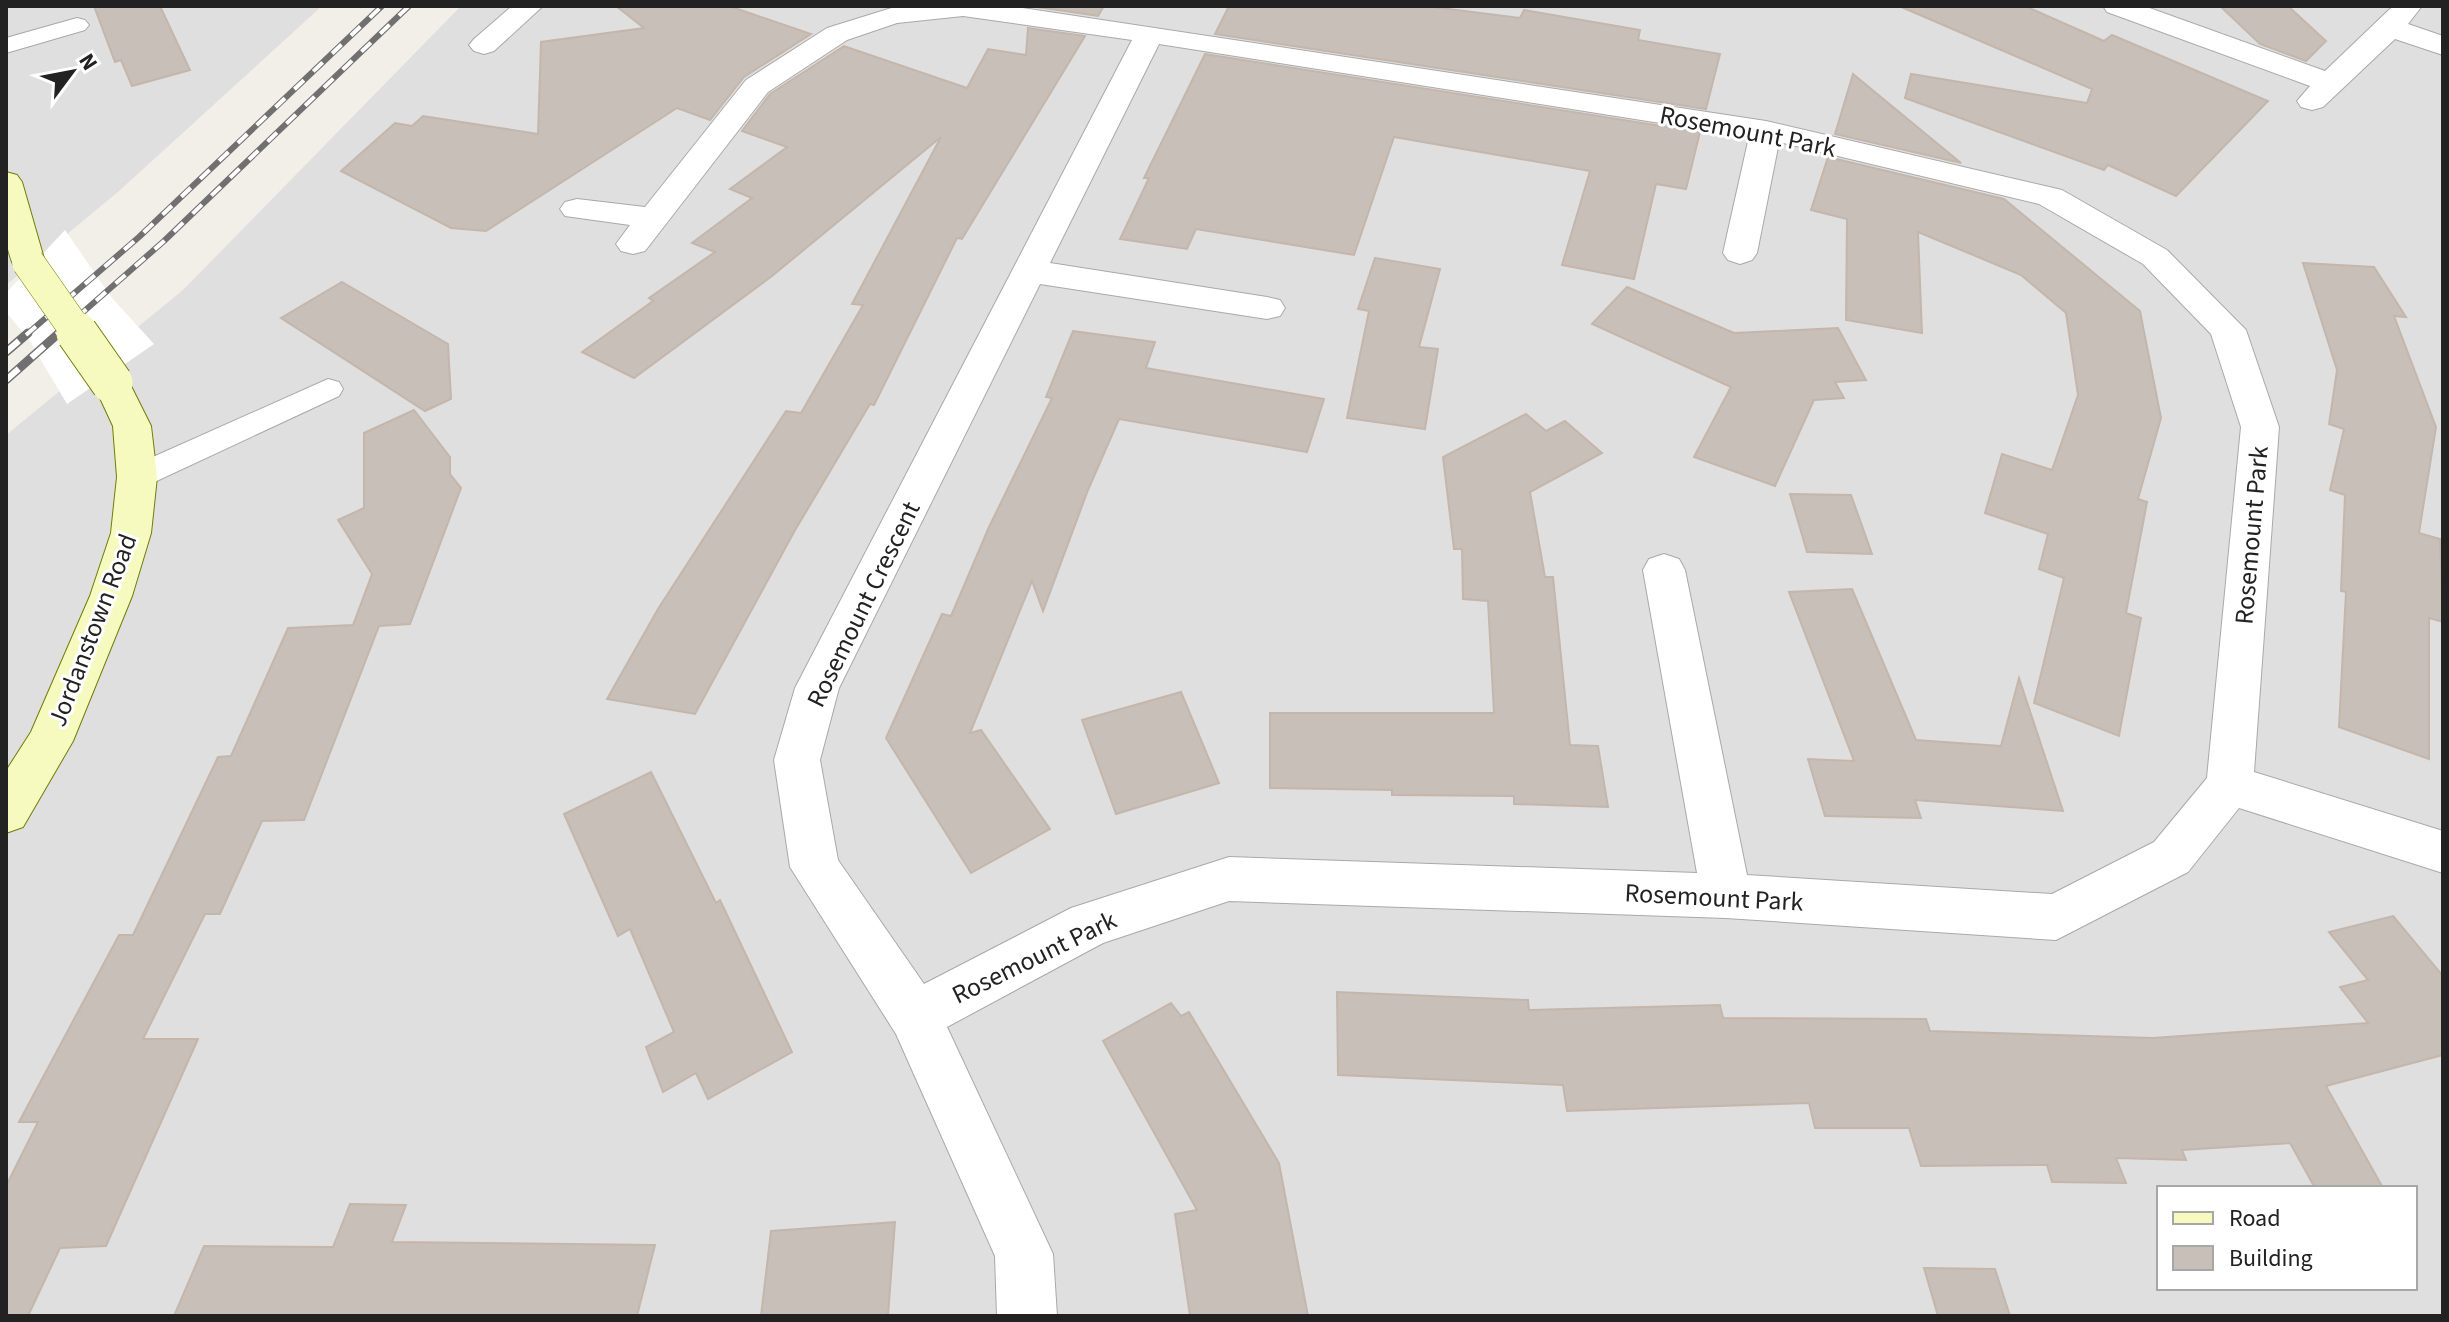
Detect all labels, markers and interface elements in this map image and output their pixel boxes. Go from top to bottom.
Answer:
north arrow [32,32,112,112]
text: N [71,47,106,77]
street label: Rosemount Park [1657,96,1839,167]
street label: Rosemount Park [2225,444,2278,626]
street label: Rosemount Crescent [798,495,929,713]
street label: Jordanstown Road [39,528,146,732]
street label: Rosemount Park [1624,874,1804,921]
street label: Rosemount Park [946,902,1123,1013]
legend [2157,1186,2417,1290]
text: Road [2229,1201,2281,1236]
text: Building [2229,1241,2313,1276]

